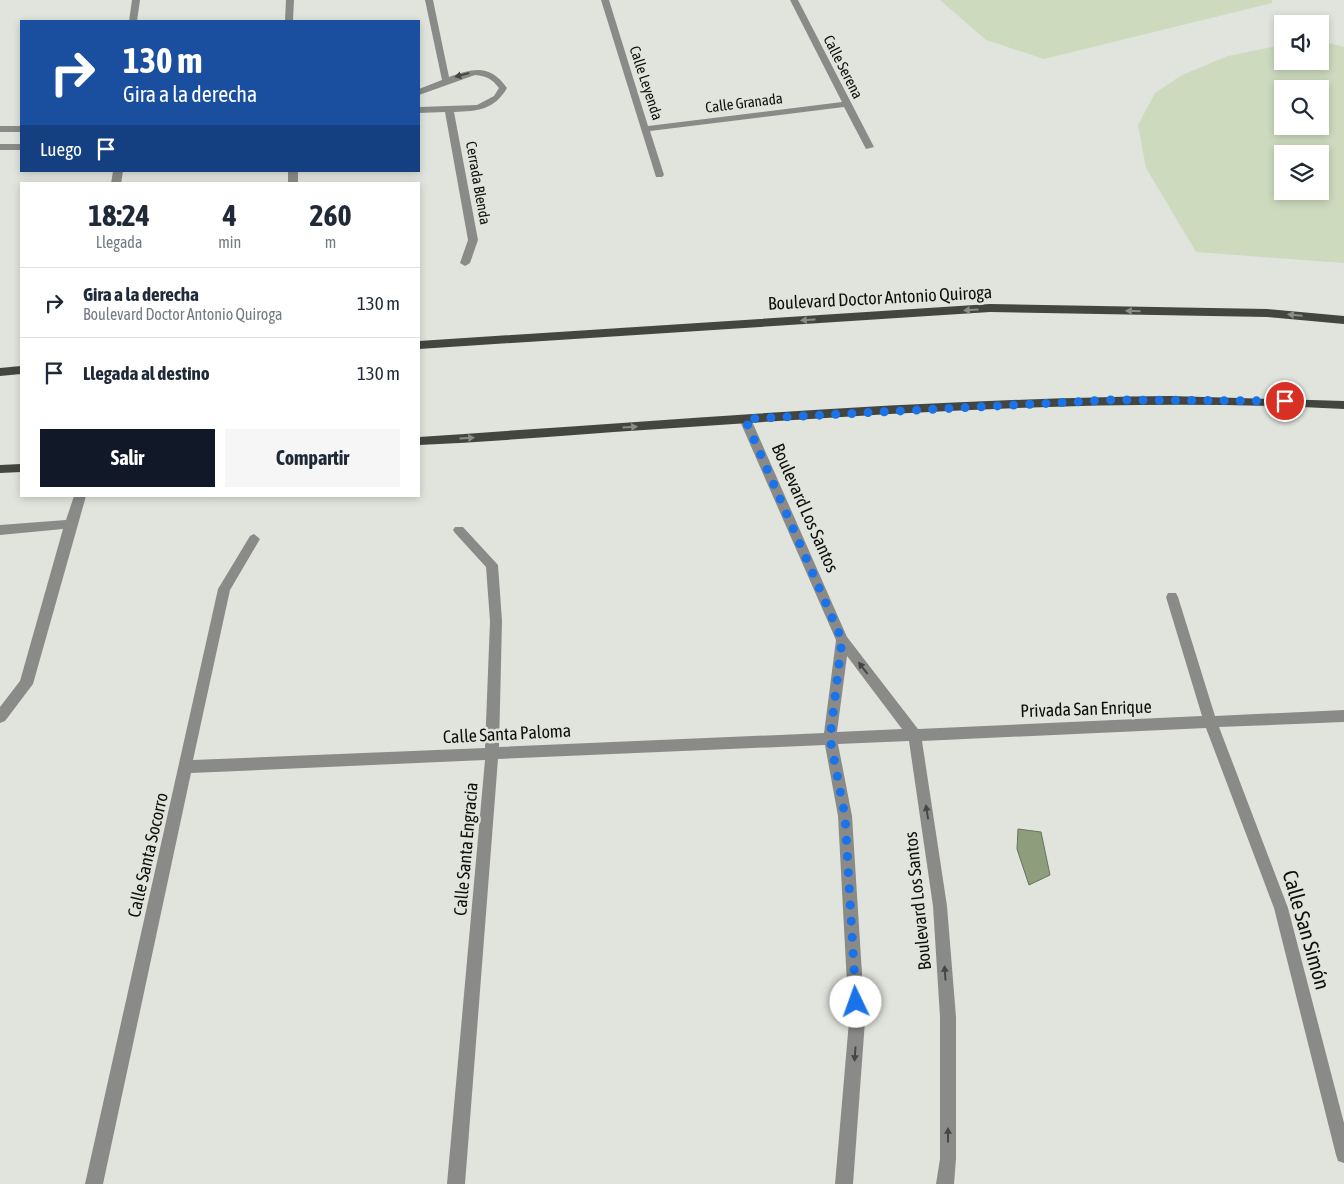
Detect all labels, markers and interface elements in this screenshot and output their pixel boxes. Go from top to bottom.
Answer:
map controls [1274,15,1329,200]
button: sound [1274,15,1329,70]
street label: Calle Serena [820,32,867,101]
icon: right [40,40,105,105]
text: 130 m [123,40,202,80]
street label: Calle Leyenda [626,44,666,122]
one-way arrow [455,71,470,79]
button: search [1274,80,1329,135]
text: Gira a la derecha [123,81,257,107]
street label: Calle Granada [704,89,784,116]
icon: arrive [92,135,120,163]
text: Luego [40,138,82,160]
street label: Cerrada Blenda [463,140,494,226]
button: layers [1274,145,1329,200]
text: 18:24 [88,198,150,232]
text: 4 [223,198,237,232]
text: 260 [309,198,352,232]
text: Llegada [96,233,142,251]
text: min [218,233,241,251]
text: m [325,233,336,251]
street label: Boulevard Doctor Antonio Quiroga [767,281,993,314]
text: Gira a la derecha [83,283,199,305]
icon: right [40,289,68,317]
text: 130 m [357,292,400,314]
text: Boulevard Doctor Antonio Quiroga [83,305,282,323]
one-way arrow [962,306,978,314]
one-way arrow [1125,306,1141,314]
one-way arrow [1287,311,1303,319]
one-way arrow [800,317,816,325]
icon: arrive [40,359,68,387]
text: Llegada al destino [83,362,210,384]
text: 130 m [357,362,400,384]
pin [1264,380,1306,422]
icon: arrive [1271,387,1299,415]
one-way arrow [622,423,638,431]
button: Salir [40,429,215,487]
button: Compartir [225,429,400,487]
one-way arrow [460,433,476,441]
street label: Boulevard Los Santos [768,440,843,576]
one-way arrow [858,661,868,675]
street label: Privada San Enrique [1020,696,1152,721]
street label: Calle Santa Paloma [442,720,572,747]
street label: Calle Santa Engracia [449,781,482,917]
street label: Calle Santa Socorro [123,790,172,919]
one-way arrow [923,803,931,819]
street label: Boulevard Los Santos [900,831,935,971]
street label: Calle San Simón [1278,867,1335,992]
one-way arrow [941,965,949,981]
position arrow [829,975,881,1027]
one-way arrow [850,1046,858,1062]
one-way arrow [944,1127,952,1143]

